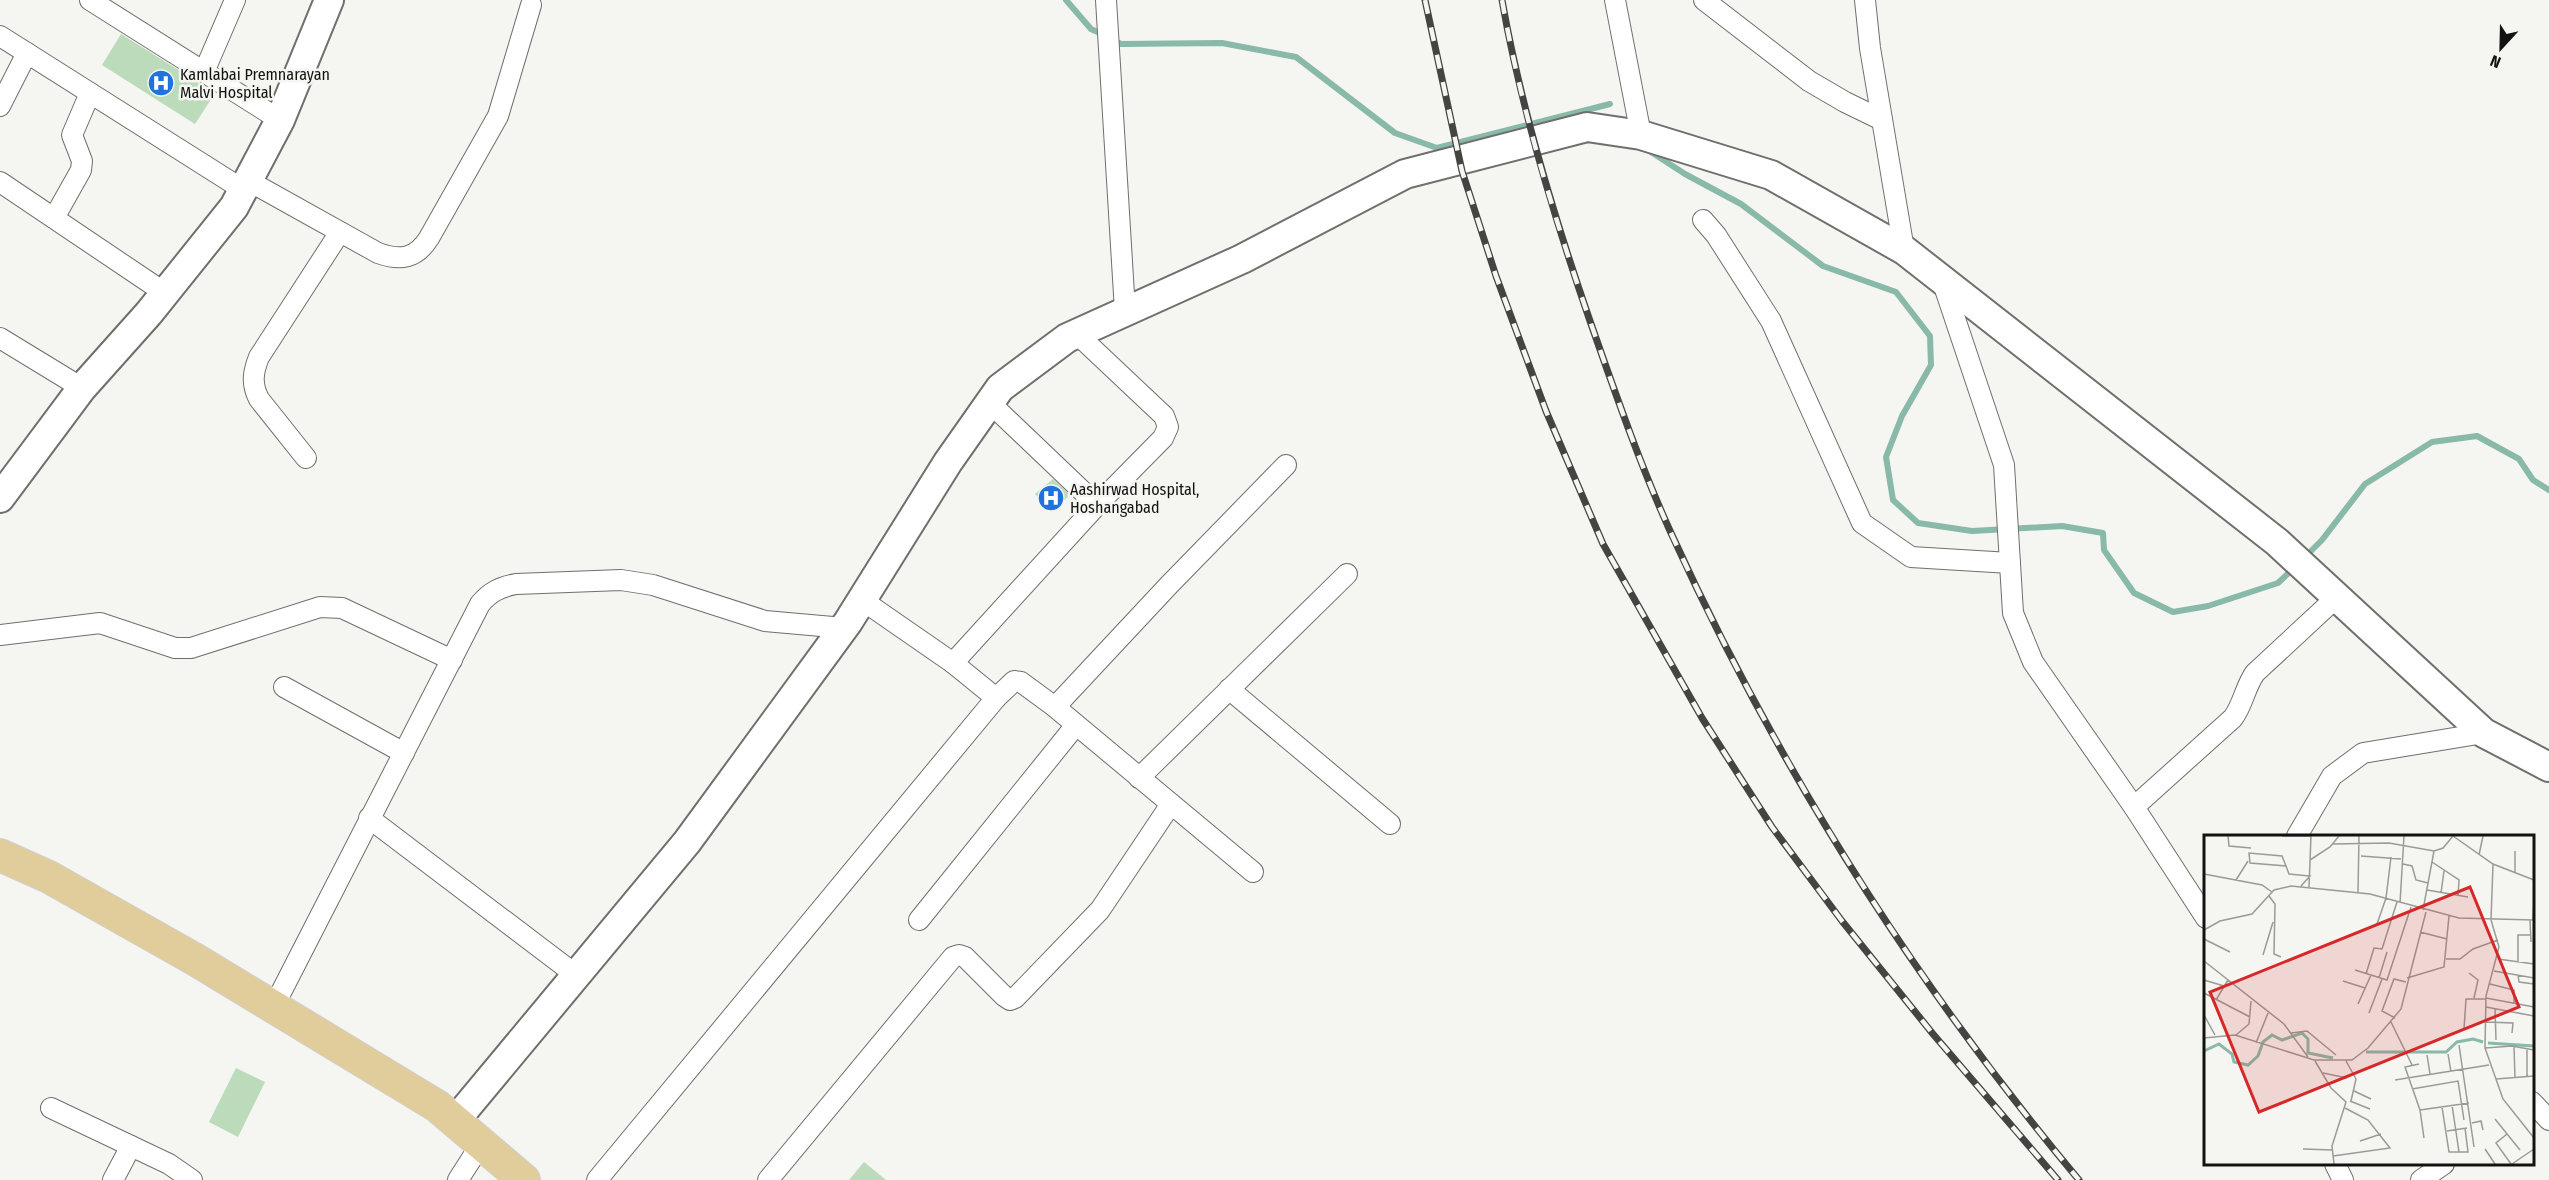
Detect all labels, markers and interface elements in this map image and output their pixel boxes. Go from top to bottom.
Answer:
north arrow [2471,18,2531,78]
text: N [2488,51,2504,72]
place label: Kamlabai Premnarayan Malvi Hospital [180,65,330,102]
hospital icon: Kamlabai Premnarayan Malvi Hospital [146,68,176,98]
place label: Aashirwad Hospital, Hoshangabad [1070,480,1199,517]
hospital icon: Aashirwad Hospital, Hoshangabad [1036,483,1066,513]
inset map [2204,835,2534,1165]

